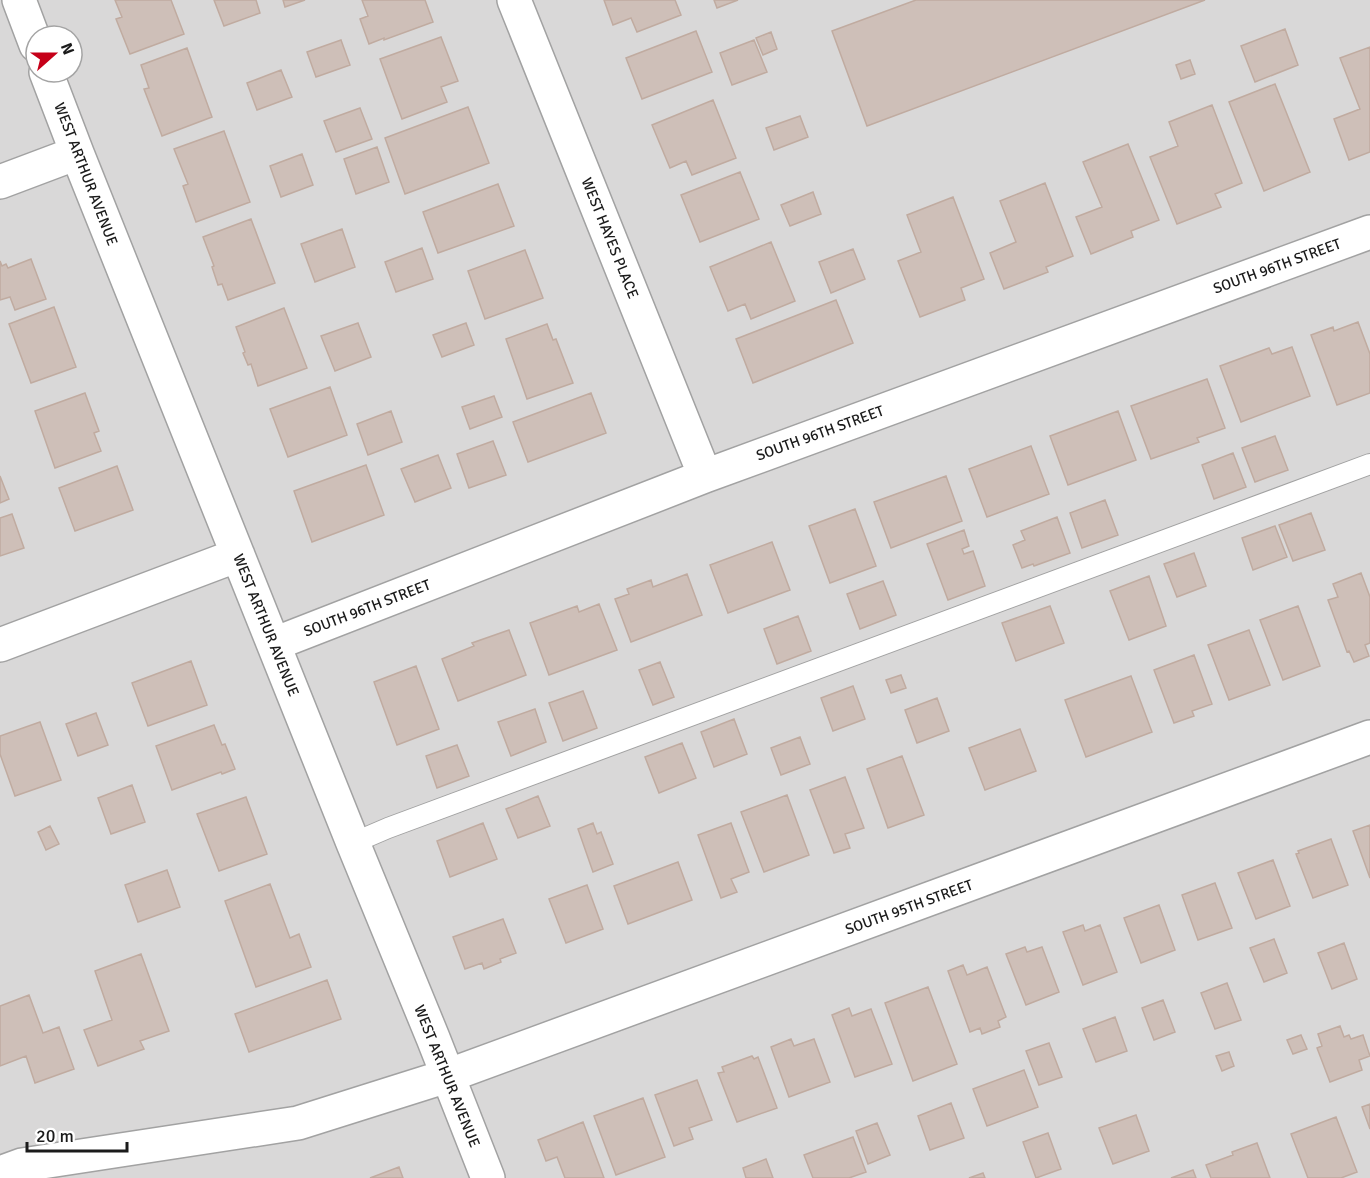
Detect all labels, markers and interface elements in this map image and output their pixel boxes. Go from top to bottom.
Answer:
north arrow [24,24,84,84]
text: N [56,40,78,58]
street label: WEST ARTHUR AVENUE [50,100,122,248]
street label: WEST HAYES PLACE [578,175,642,301]
street label: SOUTH 96TH STREET [1211,234,1344,297]
street label: SOUTH 96TH STREET [754,401,887,464]
street label: WEST ARTHUR AVENUE [229,551,303,699]
street label: SOUTH 96TH STREET [301,575,434,641]
street label: SOUTH 95TH STREET [843,875,976,938]
street label: WEST ARTHUR AVENUE [410,1002,484,1150]
scale bar [27,1115,128,1153]
text: 20 m [36,1125,74,1147]

